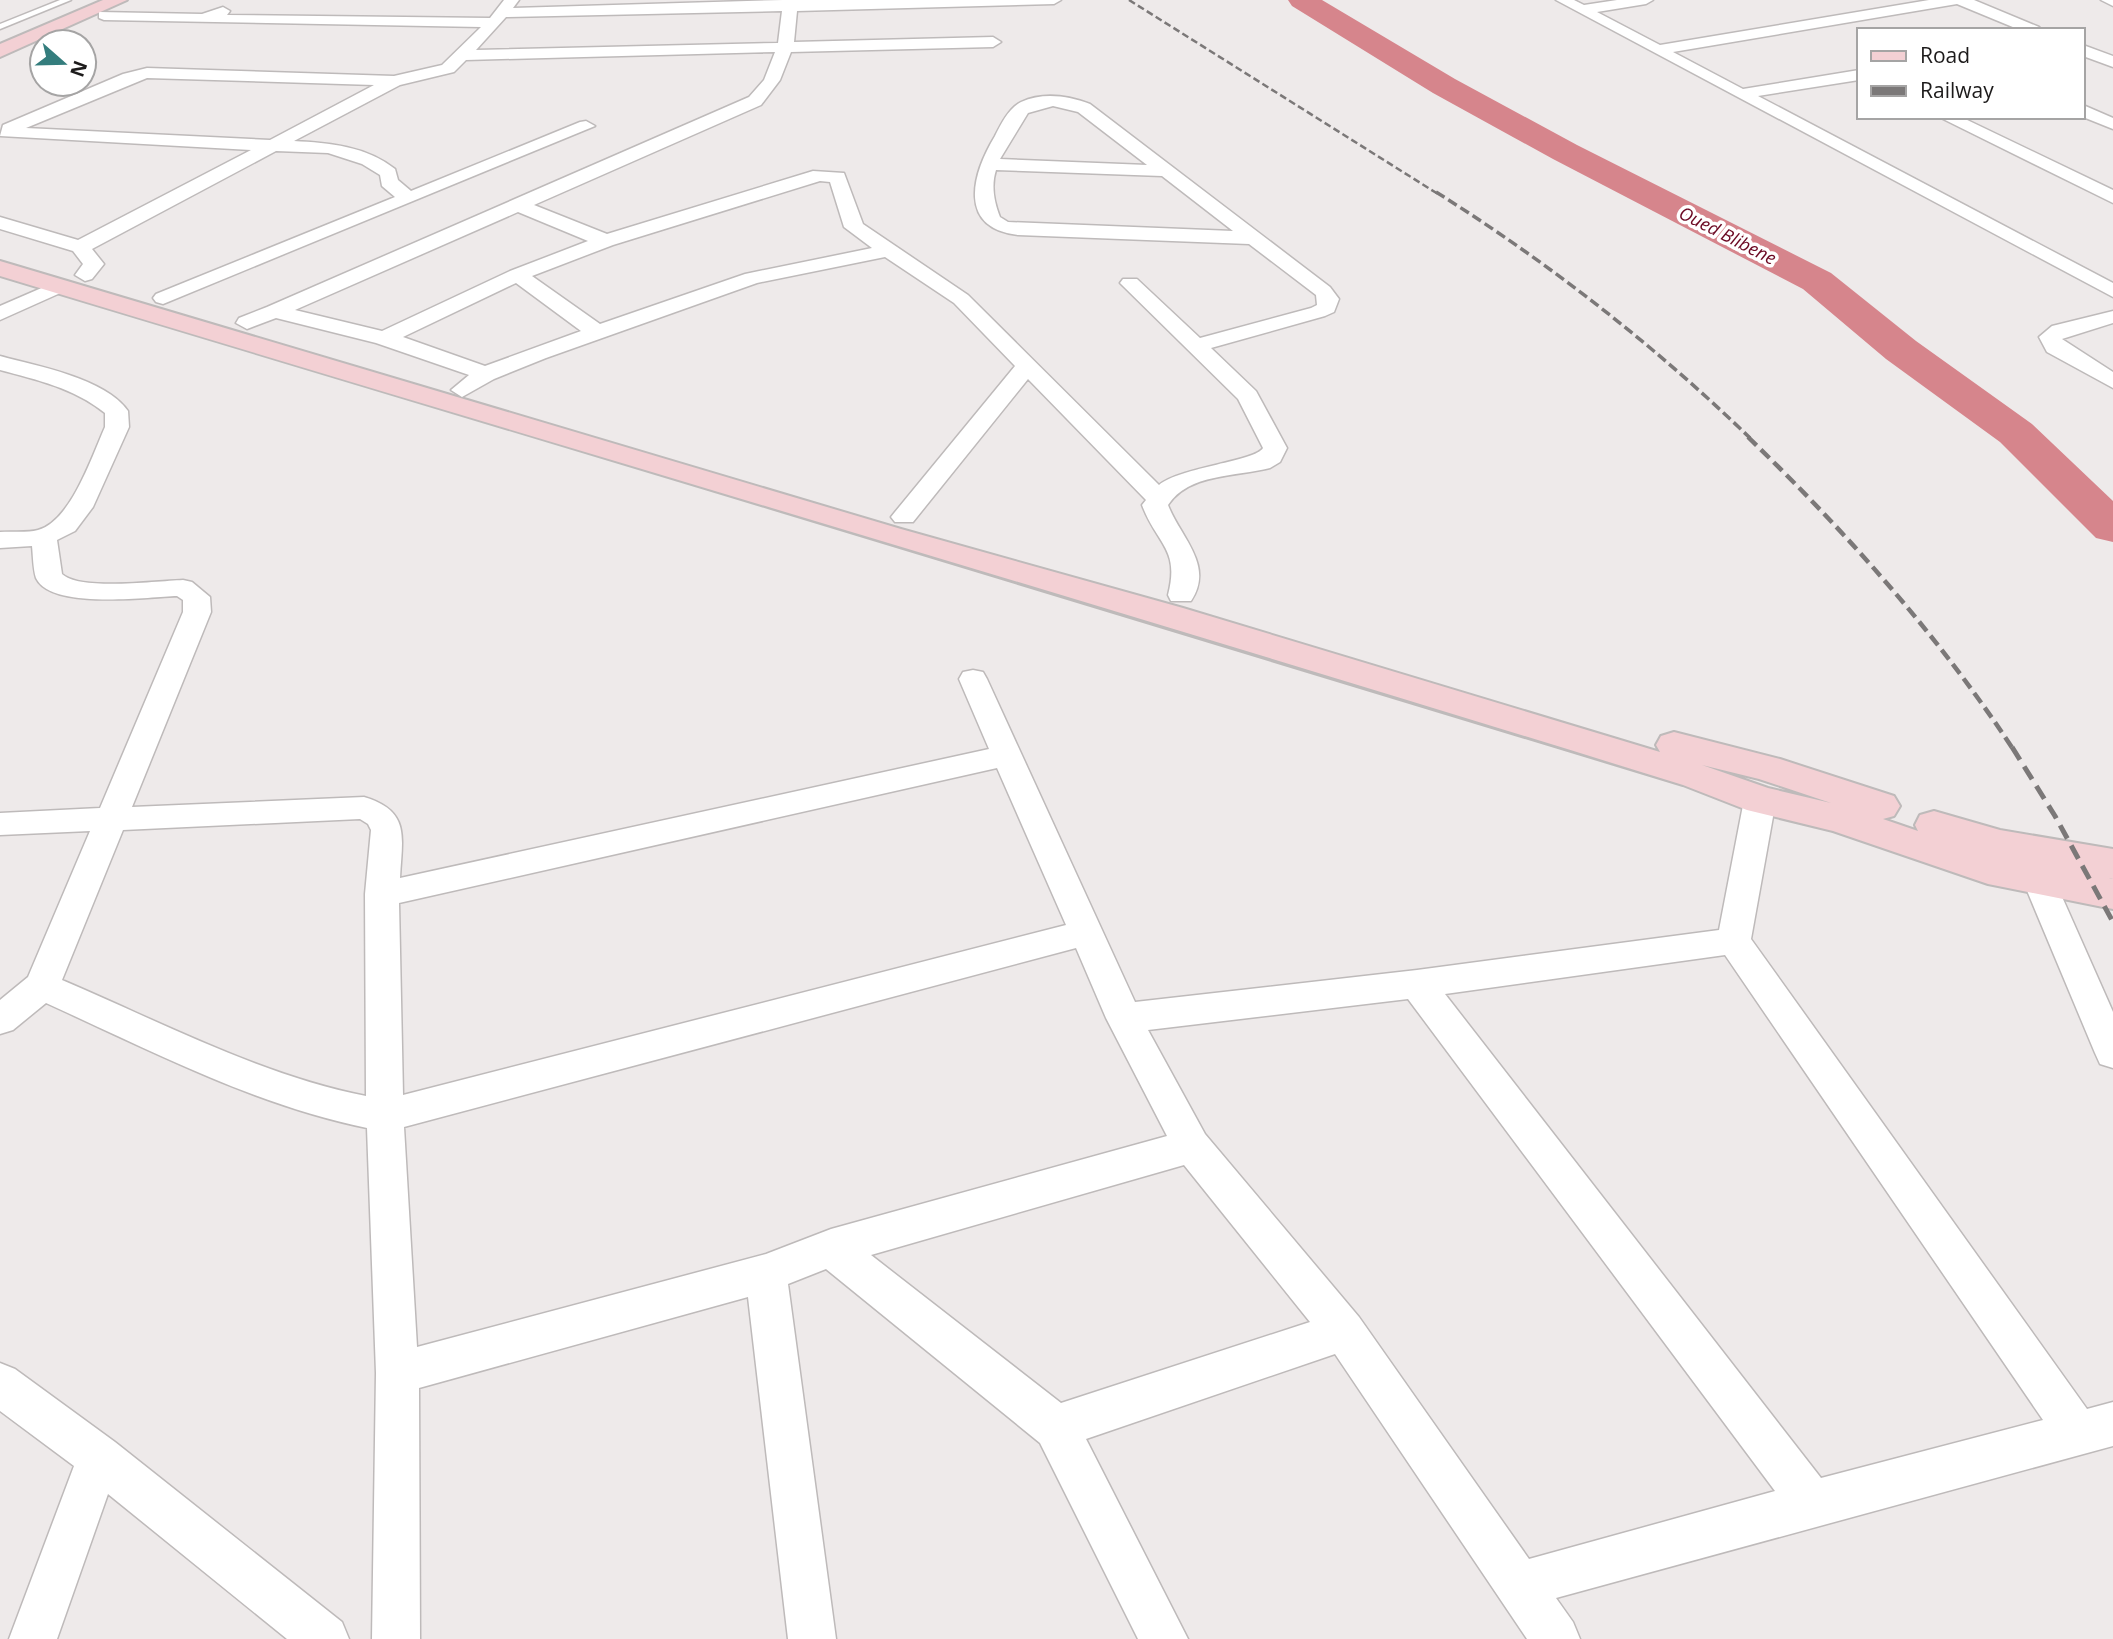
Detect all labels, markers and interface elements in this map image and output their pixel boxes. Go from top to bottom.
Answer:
north arrow [28,28,98,98]
legend [1857,28,2085,119]
text: Road [1920,41,1970,69]
text: N [64,57,94,81]
text: Railway [1920,76,1994,104]
water label: Oued Blibene [1675,200,1781,270]

